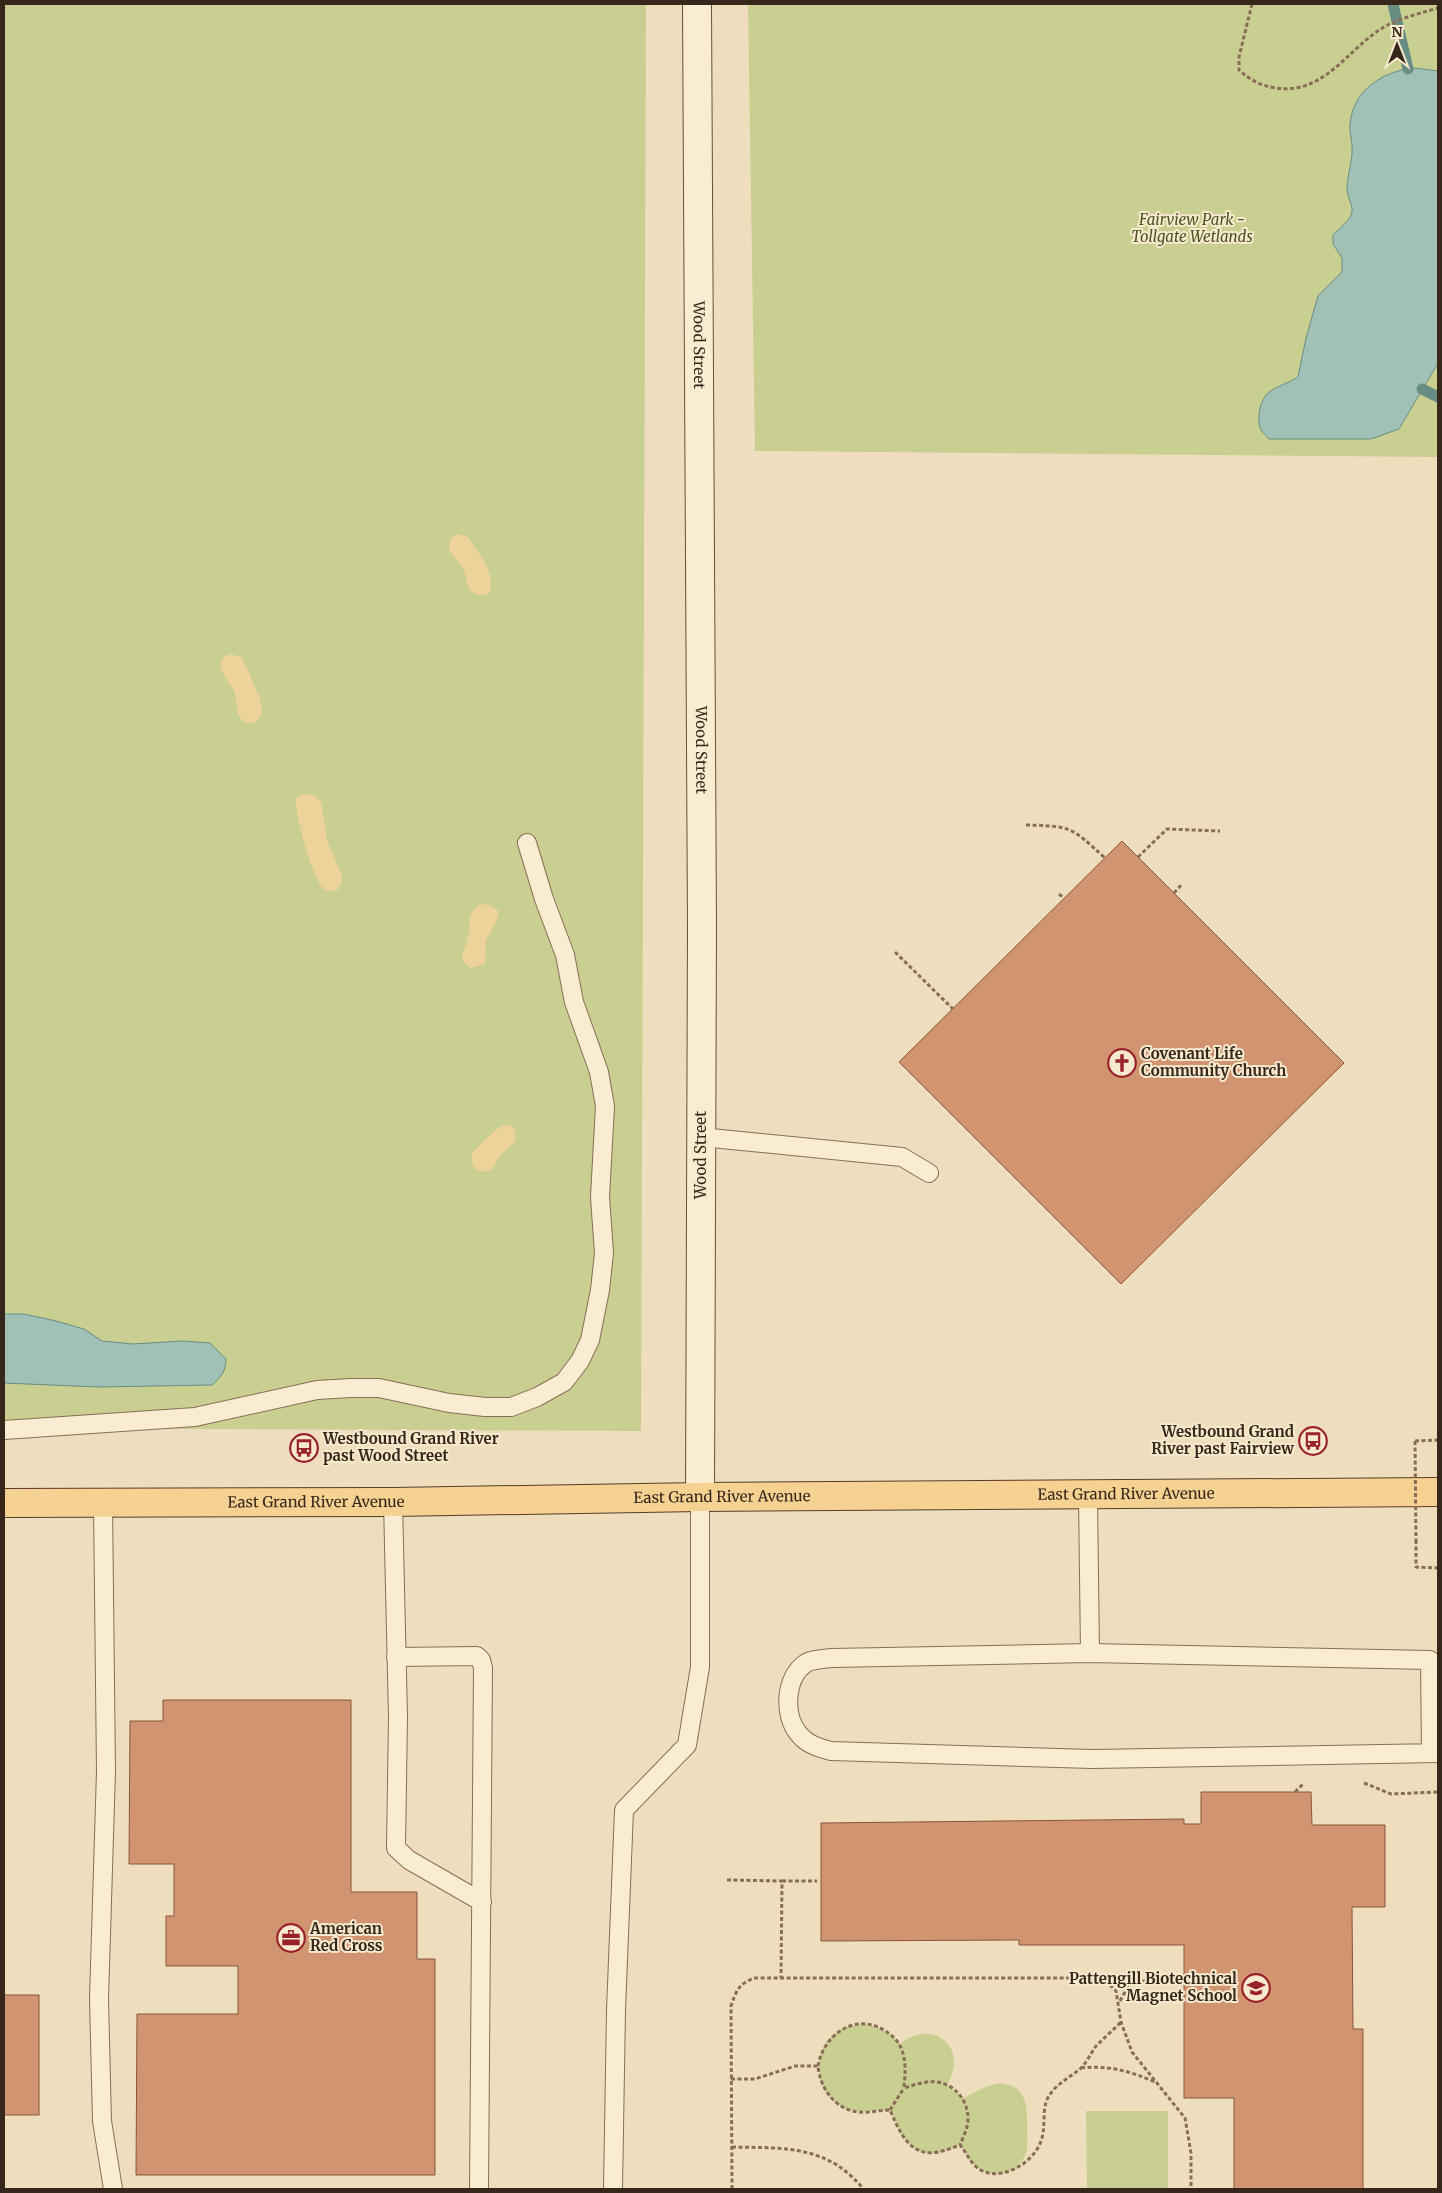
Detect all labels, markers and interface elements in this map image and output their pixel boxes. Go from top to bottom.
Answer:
north arrow [1372,20,1422,70]
text: N [1391,23,1403,41]
park label: Fairview Park - Tollgate Wetlands [1131,210,1253,246]
street label: Wood Street [690,300,709,389]
street label: Wood Street [692,705,711,794]
place label: Covenant Life Community Church [1141,1044,1286,1080]
church icon: Covenant Life Community Church [1107,1048,1137,1078]
street label: Wood Street [691,1111,710,1200]
place label: Westbound Grand River past Fairview [1151,1422,1295,1458]
bus stop icon: Westbound Grand River past Fairview [1298,1426,1328,1456]
place label: Westbound Grand River past Wood Street [322,1429,499,1465]
bus stop icon: Westbound Grand River past Wood Street [289,1433,319,1463]
street label: East Grand River Avenue [1037,1484,1215,1504]
street label: East Grand River Avenue [633,1486,811,1507]
street label: East Grand River Avenue [227,1492,405,1511]
place label: American Red Cross [309,1919,383,1955]
office icon: American Red Cross [276,1923,306,1953]
place label: Pattengill Biotechnical Magnet School [1069,1969,1237,2005]
school or university icon: Pattengill Biotechnical Magnet School [1241,1973,1271,2003]

